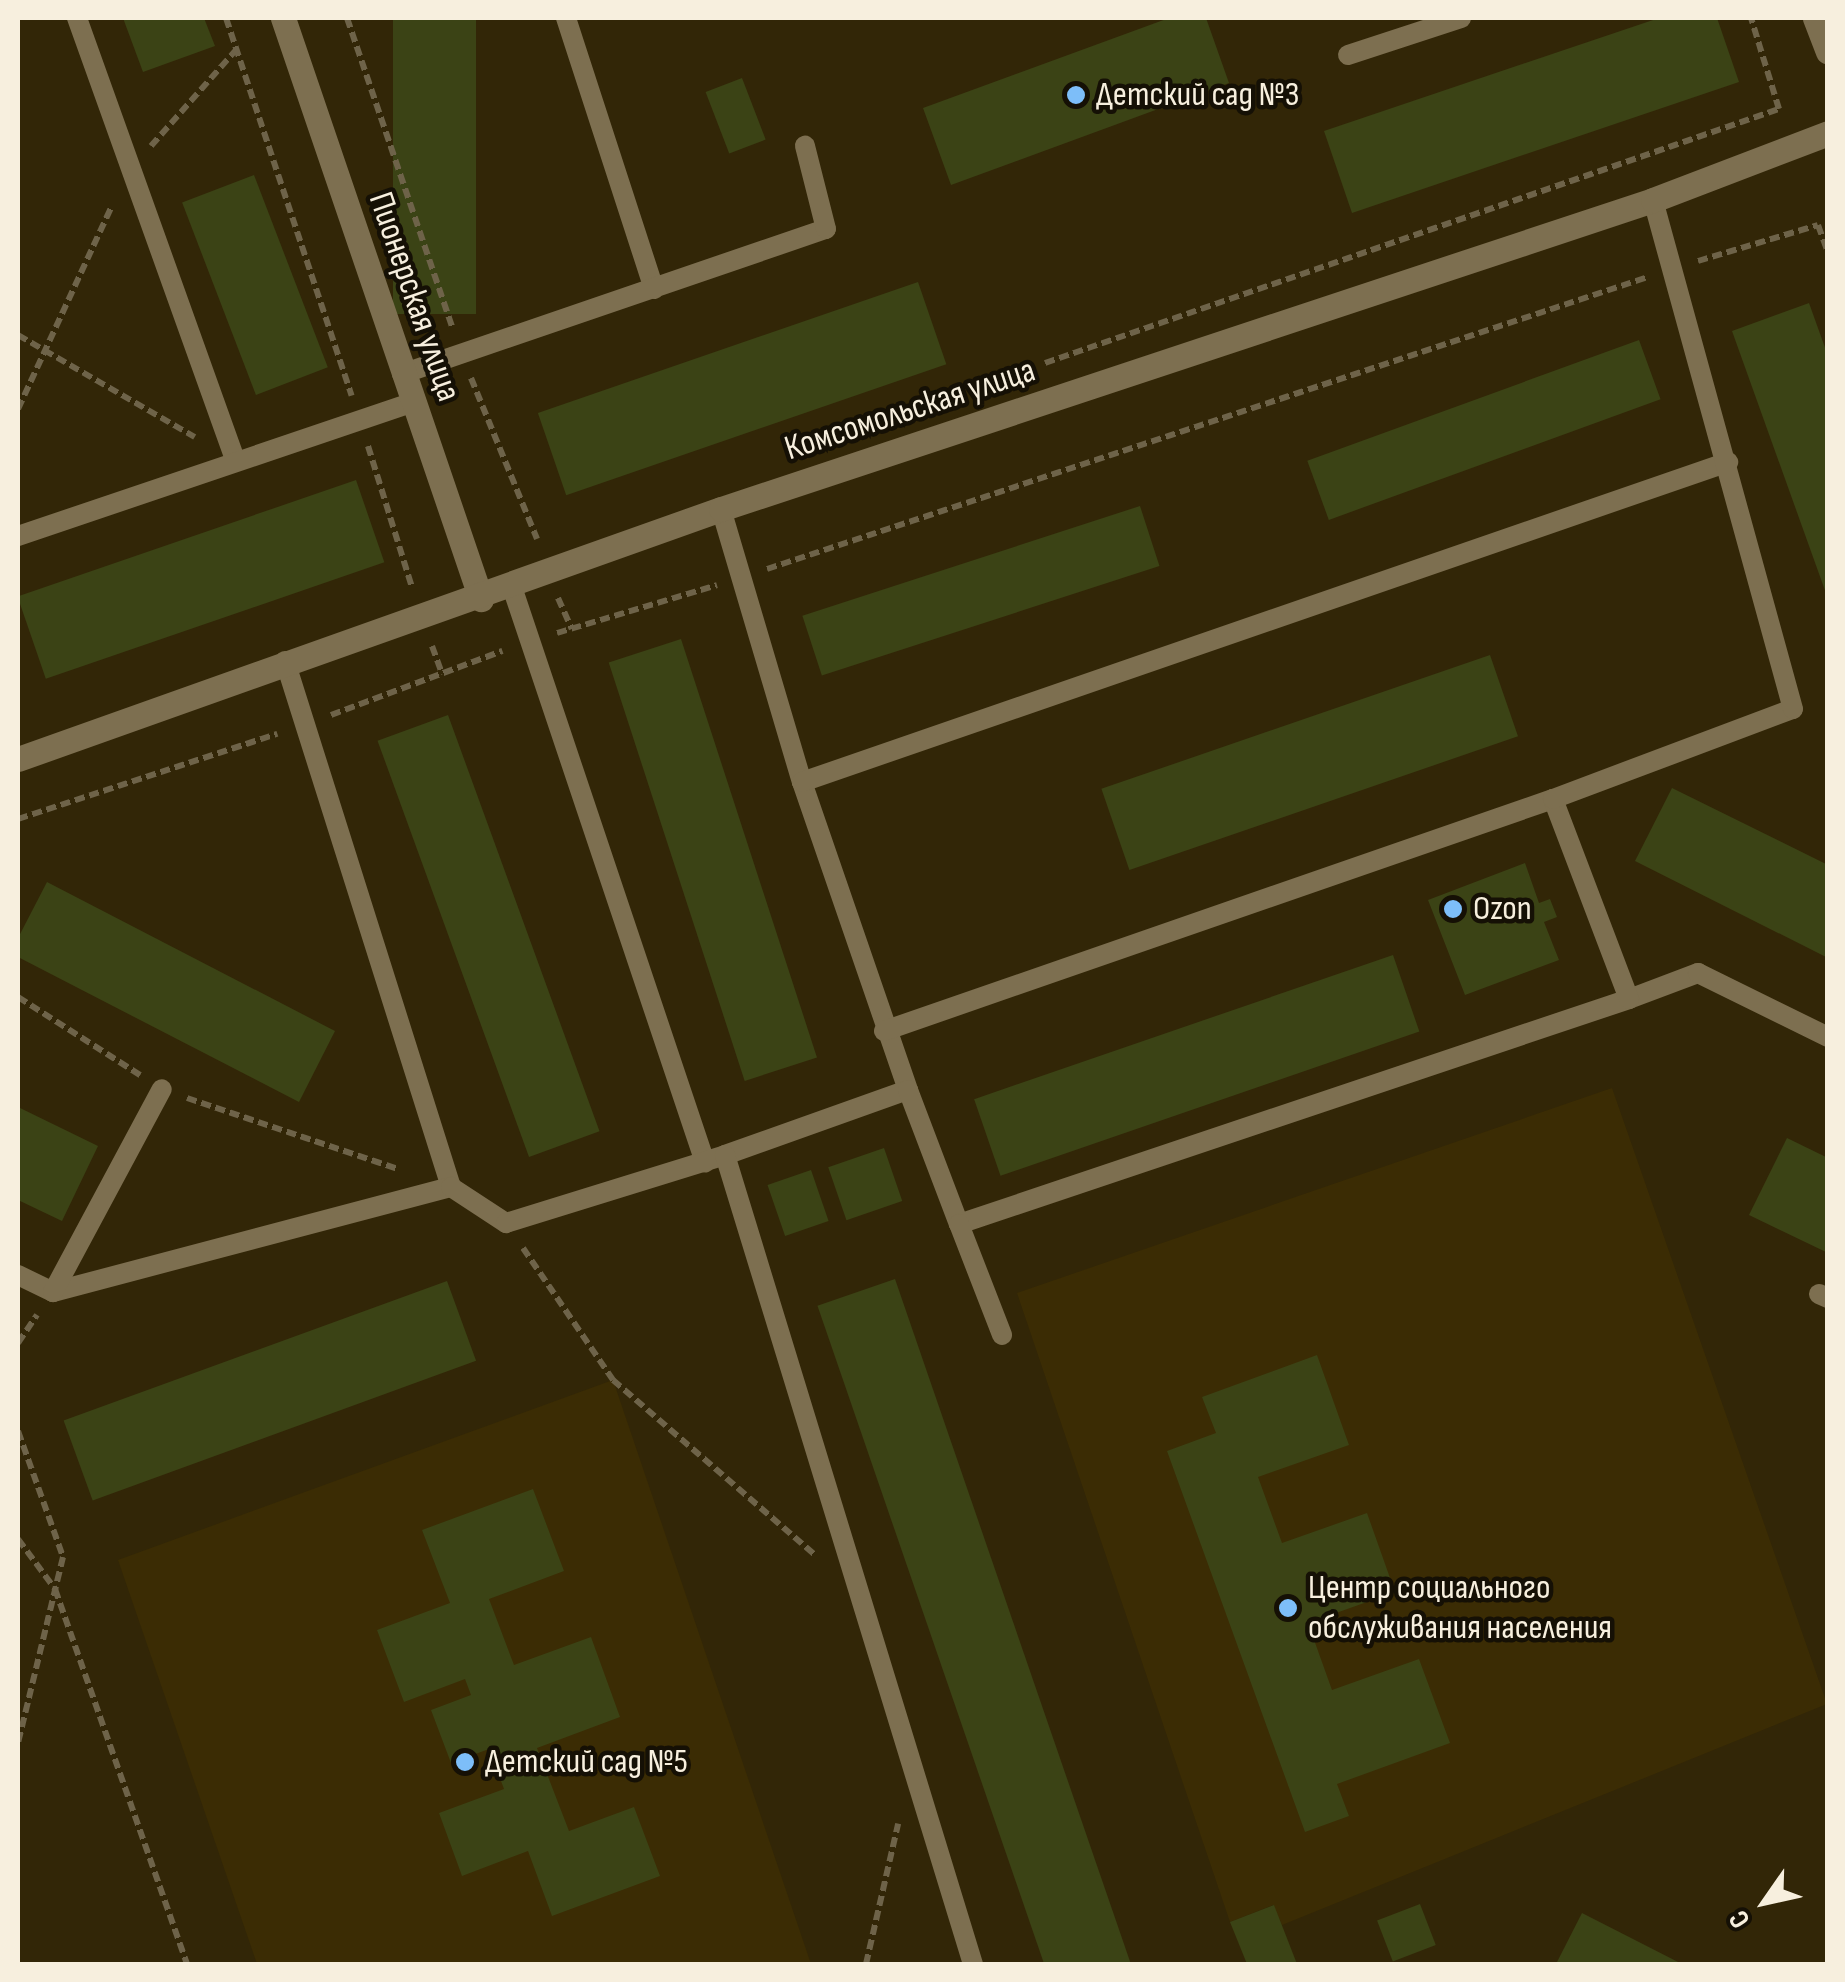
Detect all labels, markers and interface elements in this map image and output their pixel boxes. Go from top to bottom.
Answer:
place label: Детский сад №3 [1096,74,1299,116]
marker: Детский сад №3 [1065,84,1087,106]
street label: Пионерская улица [359,187,469,407]
street label: Комсомольская улица [780,350,1040,470]
place label: Ozon [1473,888,1532,930]
marker: Ozon [1442,898,1464,920]
place label: Центр социального обслуживания населения [1308,1567,1612,1649]
marker: Центр социального обслуживания населения [1277,1597,1299,1619]
place label: Детский сад №5 [485,1741,688,1783]
marker: Детский сад №5 [454,1751,476,1773]
north arrow [1715,1852,1815,1952]
text: С [1722,1904,1757,1934]

